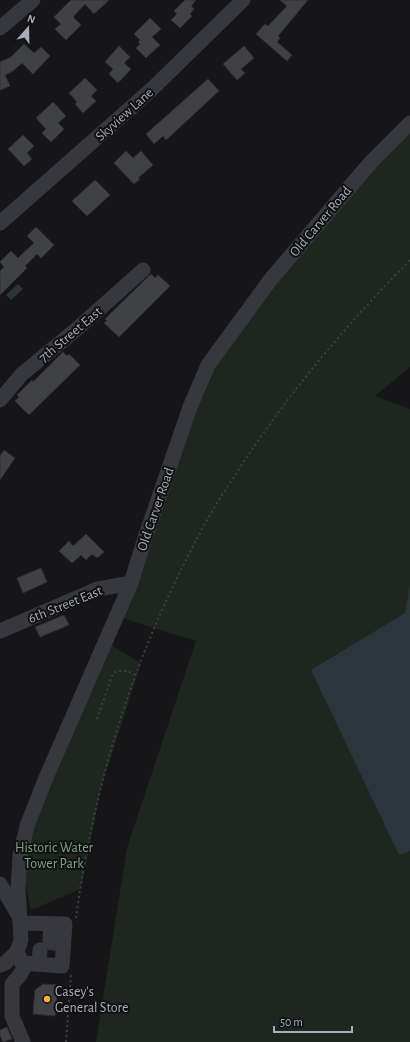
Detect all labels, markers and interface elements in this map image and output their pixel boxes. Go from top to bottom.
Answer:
north arrow [8,8,48,48]
text: N [26,13,37,26]
street label: Skyview Lane [93,85,156,144]
street label: Old Carver Road [287,184,354,259]
street label: 7th Street East [36,304,105,365]
street label: Old Carver Road [135,466,177,553]
street label: 6th Street East [26,584,105,626]
park label: Historic Water Tower Park [15,841,94,871]
place label: Casey's General Store [55,985,128,1015]
marker: Casey's General Store [42,994,52,1004]
scale bar [274,1008,352,1034]
text: 50 m [280,1016,303,1028]

